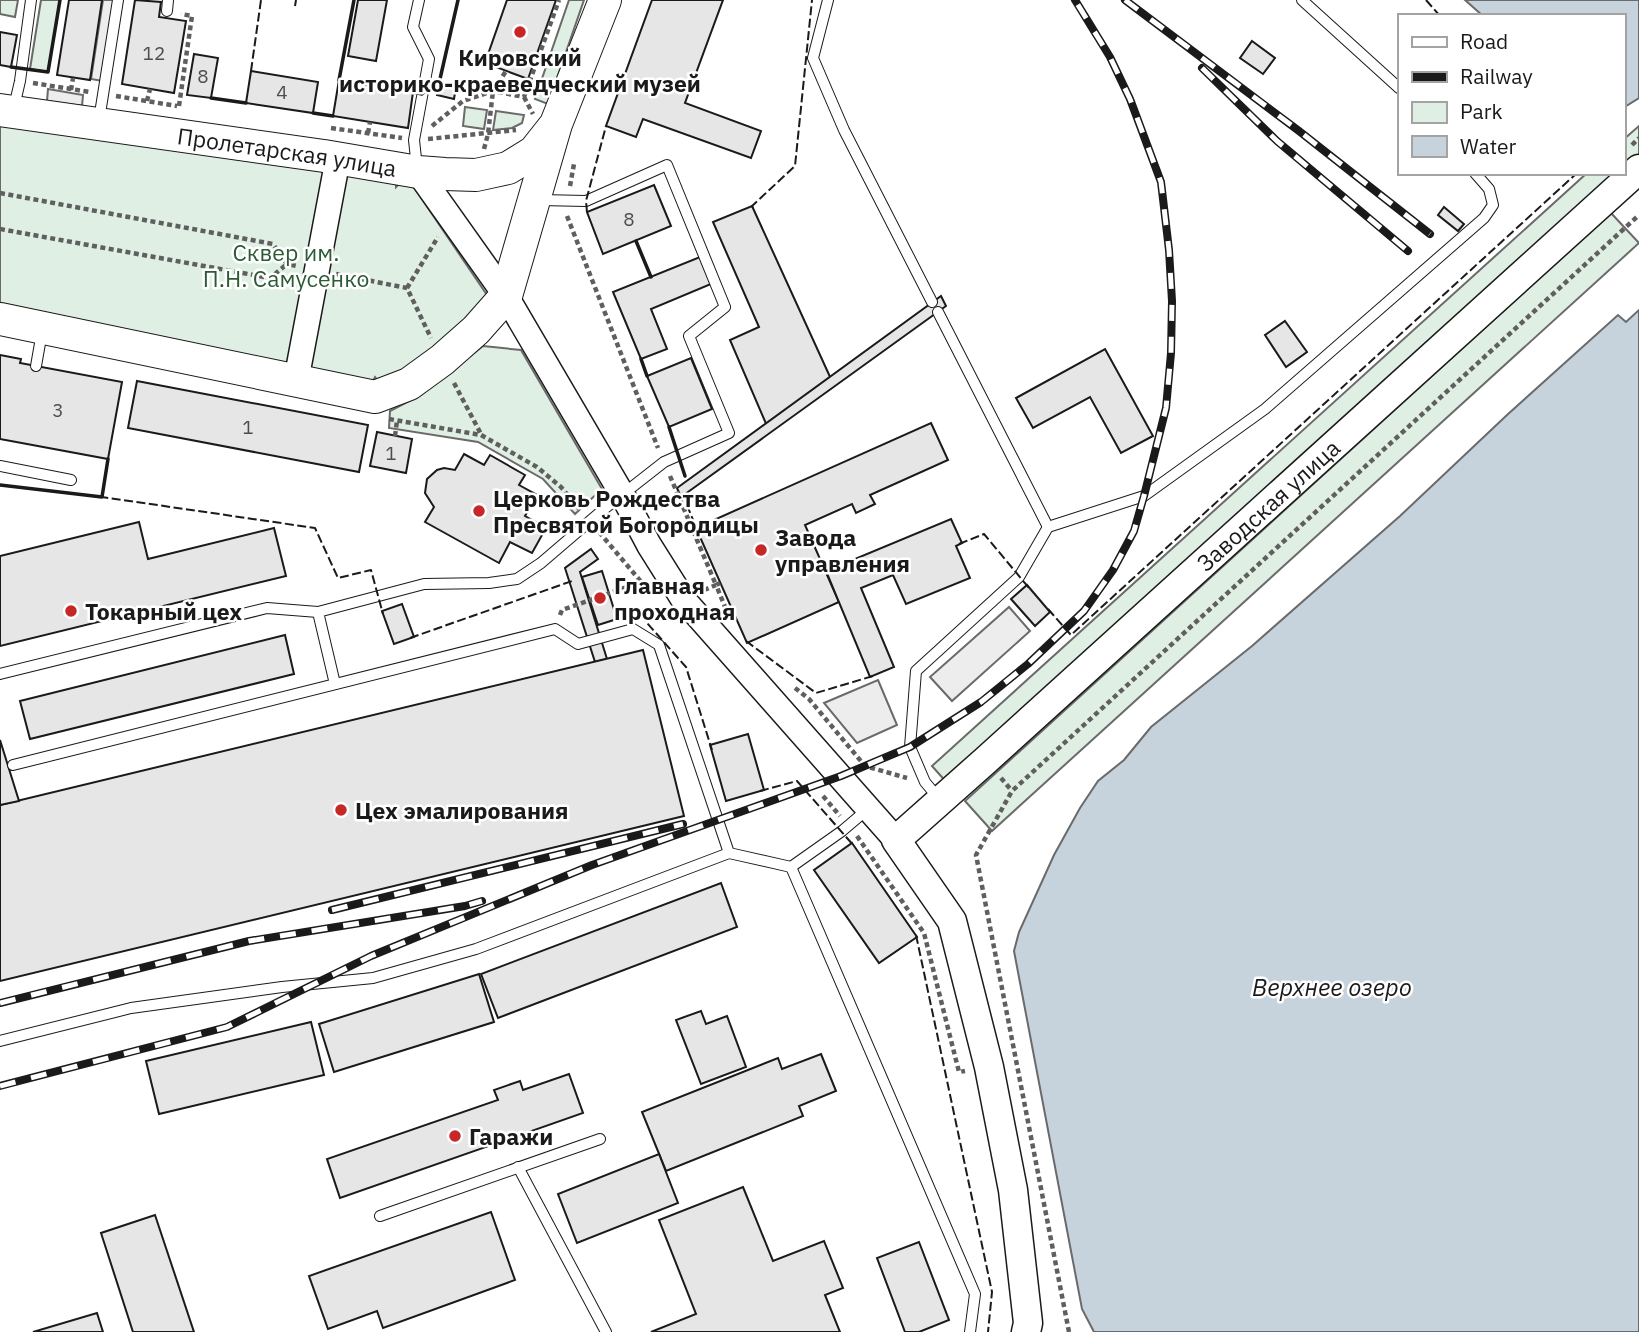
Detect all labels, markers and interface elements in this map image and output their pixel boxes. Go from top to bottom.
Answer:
legend [1398,14,1625,175]
marker: Кировский историко-краеведческий музей [512,24,528,40]
text: Road [1460,27,1508,55]
house number: 12 [143,41,165,65]
place label: Кировский историко-краеведческий музей [339,42,701,98]
text: Railway [1460,62,1533,90]
house number: 8 [197,64,209,88]
house number: 4 [276,80,288,104]
text: Park [1460,97,1503,125]
street label: Пролетарская улица [175,120,399,183]
text: Water [1460,132,1517,160]
house number: 8 [623,207,635,231]
park label: Сквер им. П.Н. Самусенко [203,237,369,293]
house number: 3 [52,398,64,422]
house number: 1 [242,415,254,439]
street label: Заводская улица [1190,432,1346,578]
house number: 1 [385,441,397,465]
place label: Церковь Рождества Пресвятой Богородицы [493,483,759,539]
marker: Церковь Рождества Пресвятой Богородицы [471,503,487,519]
place label: Завода управления [775,522,910,578]
marker: Завода управления [753,542,769,558]
place label: Главная проходная [614,570,735,626]
marker: Главная проходная [592,590,608,606]
place label: Токарный цех [85,596,242,626]
marker: Токарный цех [63,603,79,619]
place label: Цех эмалирования [355,795,569,825]
marker: Цех эмалирования [333,802,349,818]
water label: Верхнее озеро [1252,971,1412,1003]
place label: Гаражи [469,1121,553,1151]
marker: Гаражи [447,1128,463,1144]

